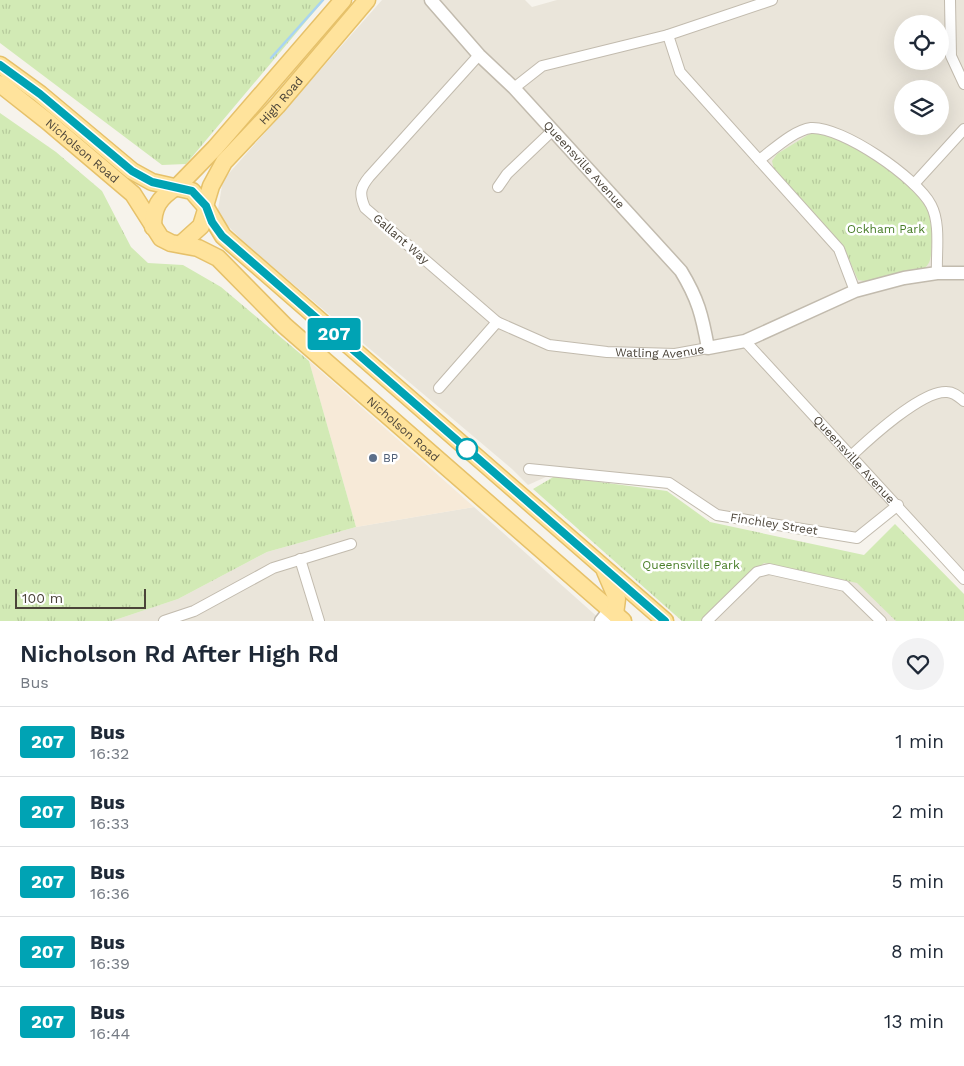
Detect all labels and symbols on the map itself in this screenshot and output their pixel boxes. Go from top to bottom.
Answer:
street label: High Road [256,74,306,127]
street label: Nicholson Road [43,116,122,186]
street label: Queensville Avenue [541,118,628,212]
street label: Gallant Way [370,211,432,268]
park label: Ockham Park [847,222,925,236]
line badge: 207 [305,318,363,350]
street label: Watling Avenue [615,342,705,361]
street label: Nicholson Road [364,394,442,464]
street label: Queensville Avenue [810,413,898,506]
unlabelled marker [456,438,478,460]
place label: BP [383,451,398,465]
marker: BP [367,452,379,464]
street label: Finchley Street [729,510,819,538]
park label: Queensville Park [642,558,740,572]
scale bar [15,586,146,609]

